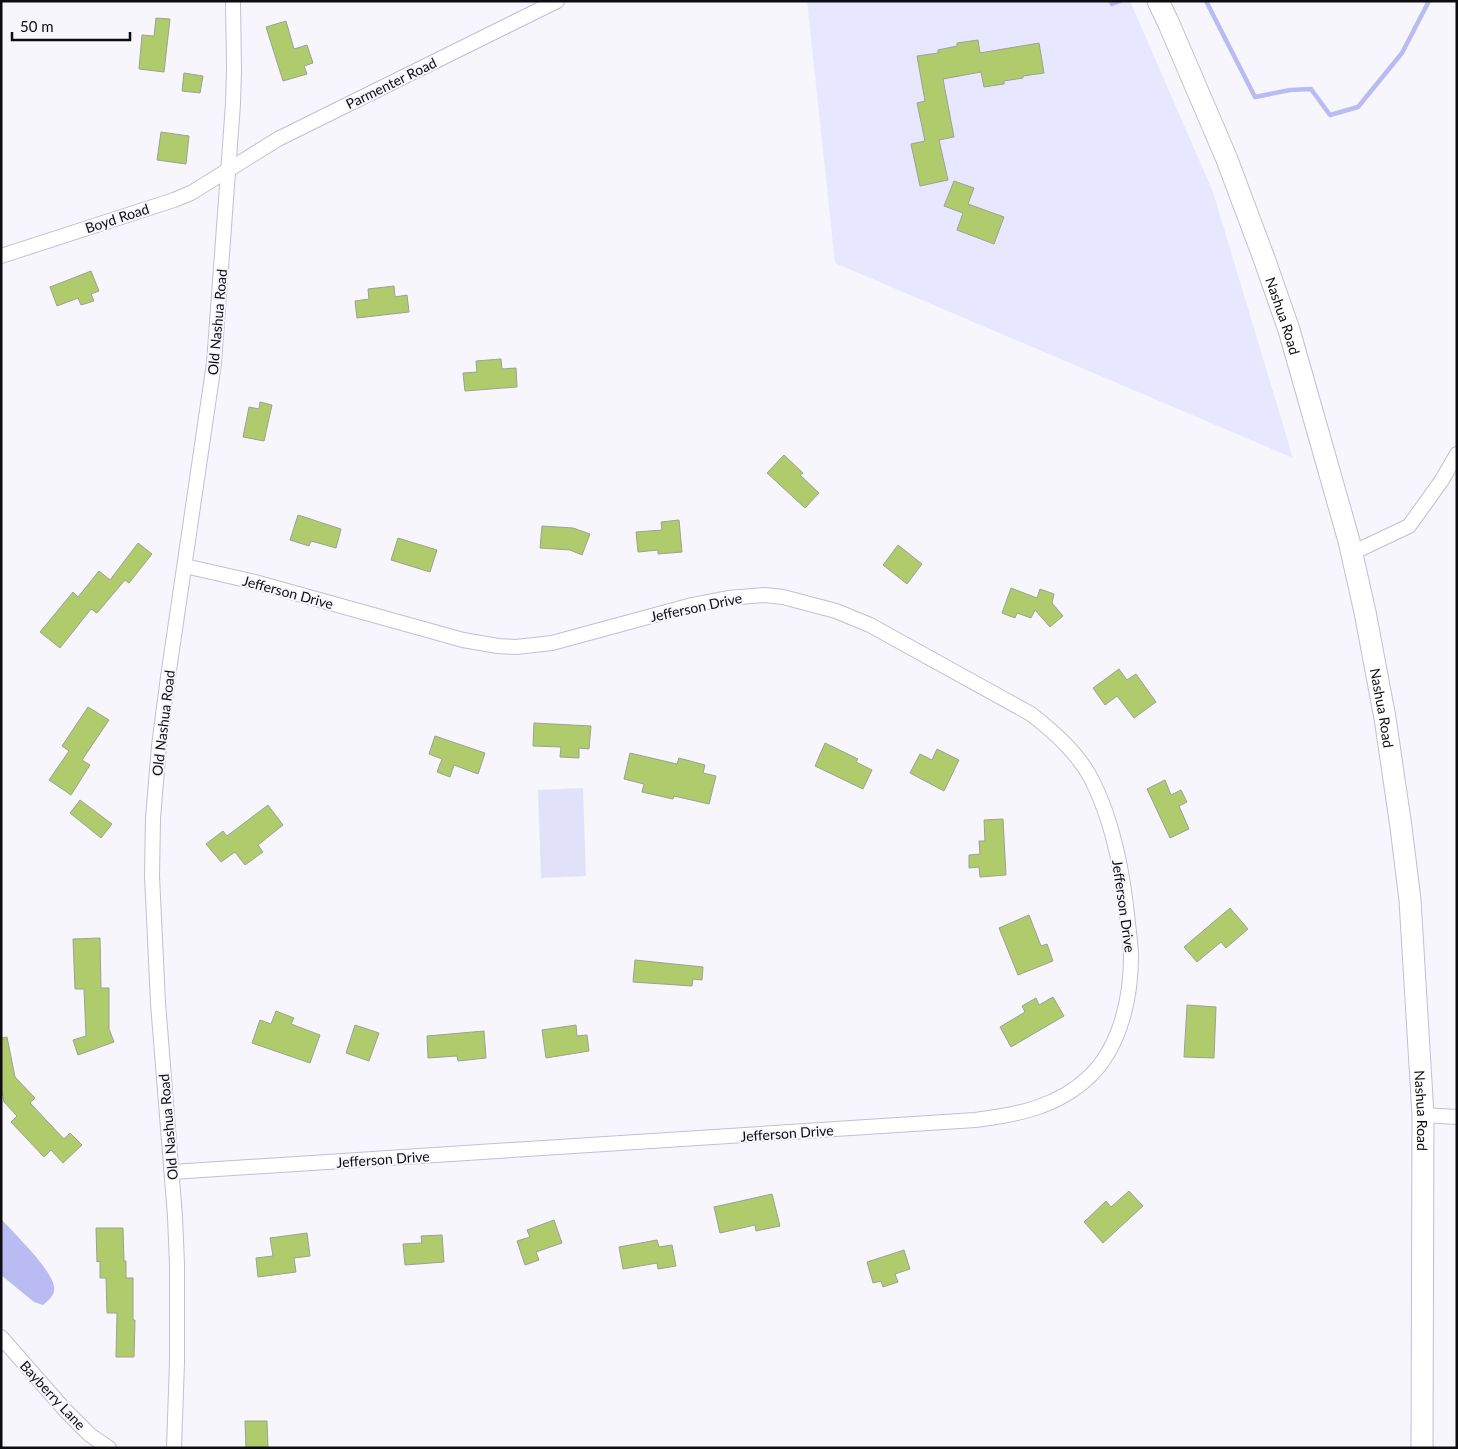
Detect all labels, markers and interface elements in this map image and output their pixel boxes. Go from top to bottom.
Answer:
scale bar [12,10,130,42]
text: 50 m [20,17,54,35]
street label: Parmenter Road [343,54,439,112]
street label: Boyd Road [83,200,151,236]
street label: Old Nashua Road [204,268,230,376]
street label: Nashua Road [1263,275,1304,356]
street label: Jefferson Drive [241,572,335,612]
street label: Jefferson Drive [649,589,743,625]
street label: Nashua Road [1367,667,1398,749]
street label: Old Nashua Road [148,669,178,777]
street label: Jefferson Drive [1109,859,1139,953]
street label: Nashua Road [1412,1070,1432,1151]
street label: Old Nashua Road [155,1073,181,1181]
street label: Jefferson Drive [740,1121,834,1145]
street label: Jefferson Drive [336,1147,430,1171]
street label: Bayberry Lane [17,1357,89,1433]

